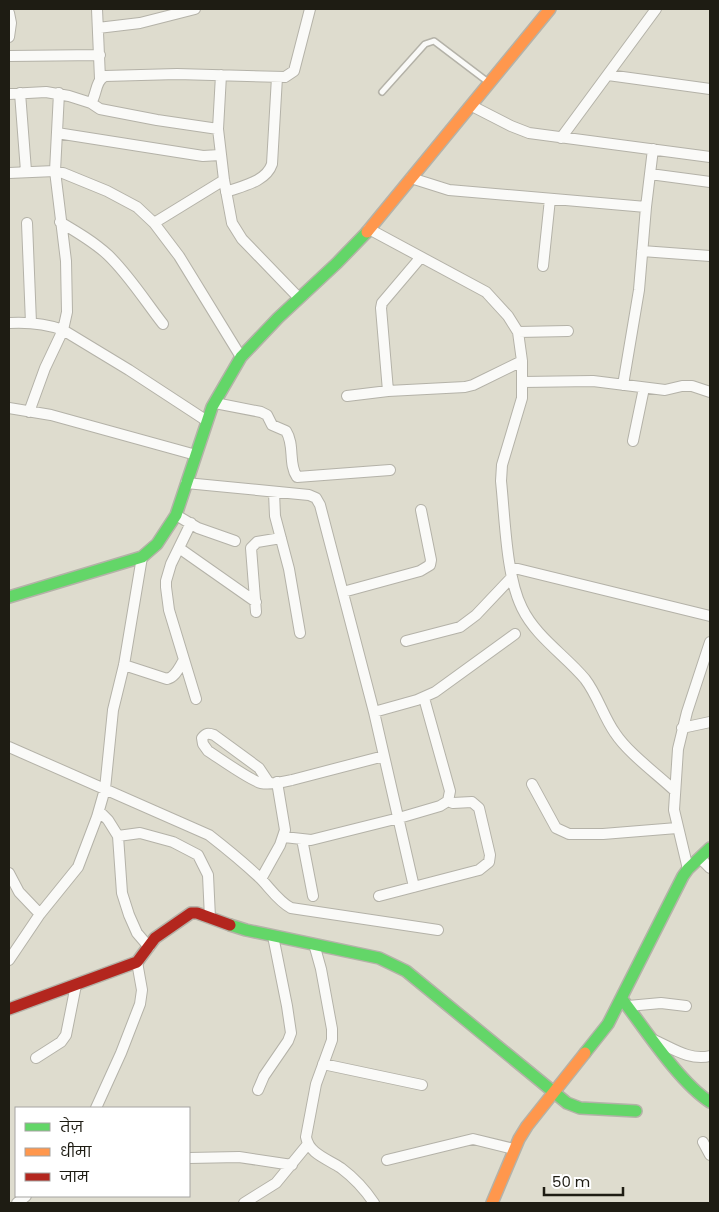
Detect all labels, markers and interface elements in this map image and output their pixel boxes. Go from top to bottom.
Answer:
legend [15,1107,190,1197]
text: तेज़ [59,1116,83,1137]
text: धीमा [60,1141,92,1162]
scale bar [544,1164,623,1196]
text: जाम [59,1166,90,1187]
text: 50 m [552,1171,590,1192]

